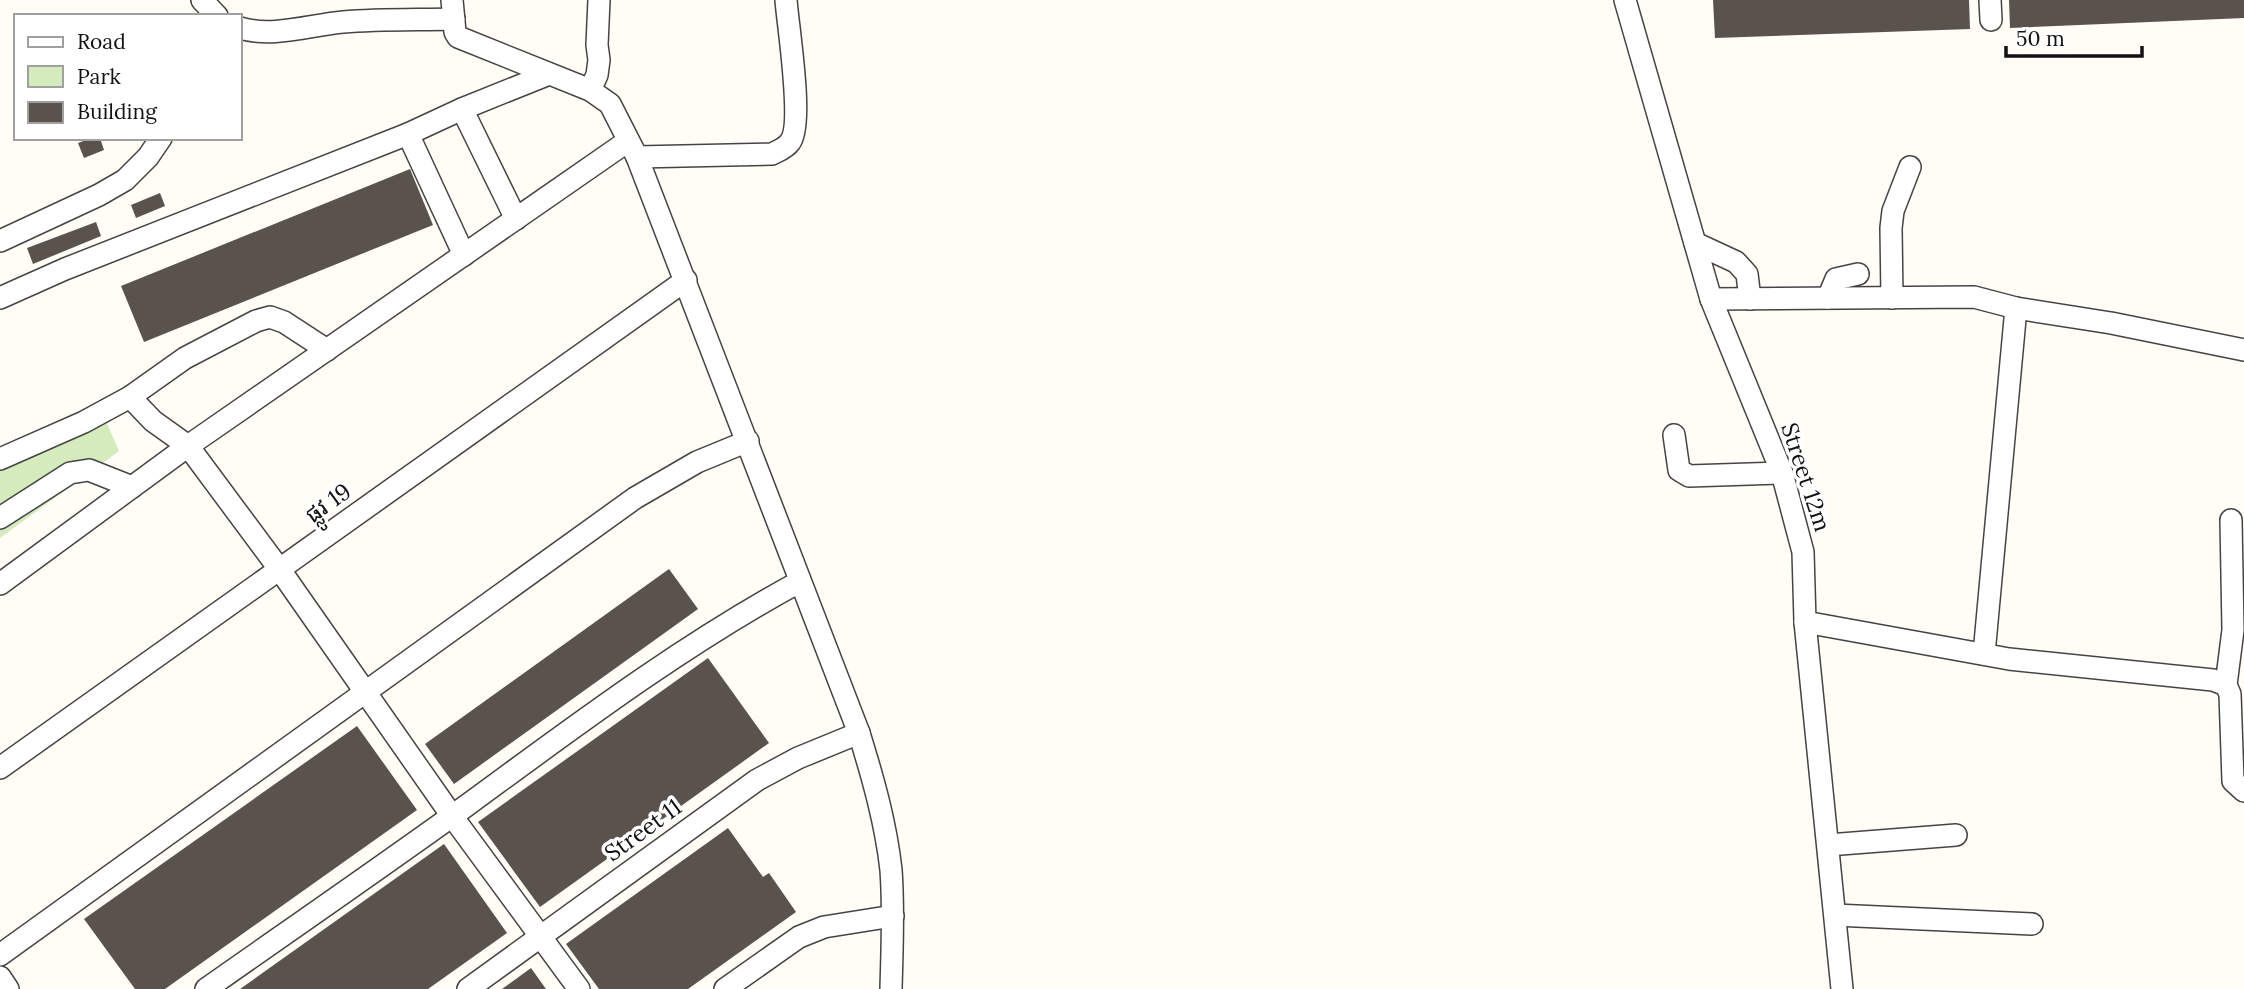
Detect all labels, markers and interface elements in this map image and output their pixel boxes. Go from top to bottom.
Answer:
legend [14,14,242,140]
scale bar [2006,14,2142,58]
text: 50 m [2016,25,2065,52]
text: Road [77,28,126,55]
text: Park [77,63,121,90]
text: Building [77,98,157,125]
street label: Street 12m [1775,419,1838,535]
street label: ផ្លូវ 19 [299,476,361,535]
street label: Street 11 [599,792,687,867]

